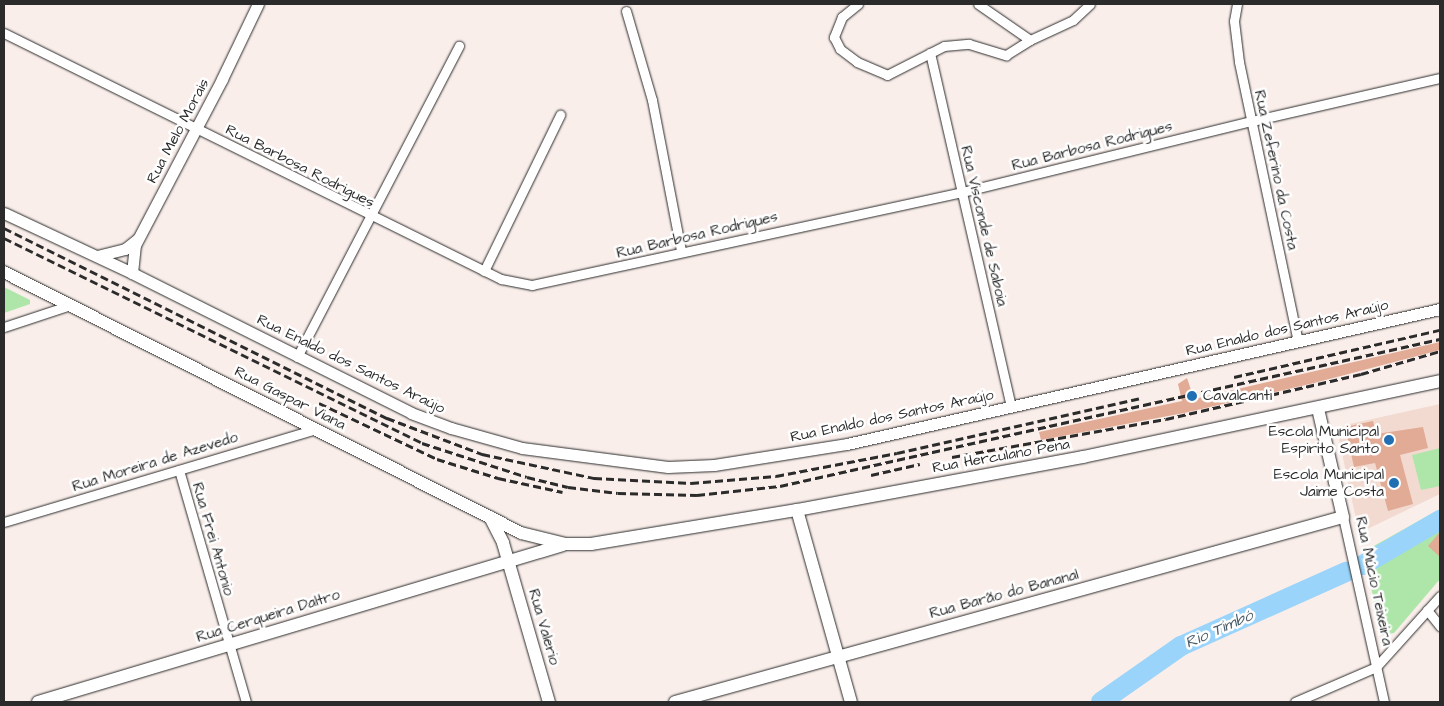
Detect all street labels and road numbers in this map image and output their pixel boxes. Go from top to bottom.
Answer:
street label: Rua Melo Morais [143,76,213,186]
street label: Rua Zeferino da Costa [1250,88,1302,252]
street label: Rua Barbosa Rodrigues [1010,117,1174,175]
street label: Rua Barbosa Rodrigues [222,121,378,211]
street label: Rua Visconde de Saboia [957,144,1011,308]
street label: Rua Barbosa Rodrigues [615,208,779,262]
street label: Rua Enaldo dos Santos Araújo [1184,296,1390,360]
street label: Rua Enaldo dos Santos Araújo [254,311,448,417]
street label: Rua Gaspar Viana [231,362,349,434]
street label: Rua Enaldo dos Santos Araújo [789,386,995,446]
street label: Rua Moreira de Azevedo [70,428,240,496]
street label: Rua Herculano Pena [931,435,1071,477]
street label: Rua Frei Antonio [188,480,238,598]
street label: Rua Múcio Teixeira [1352,515,1396,647]
street label: Rua Barão do Bananal [927,565,1081,623]
street label: Rua Cerqueira Daltro [194,586,342,646]
street label: Rua Valerio [525,587,563,667]

